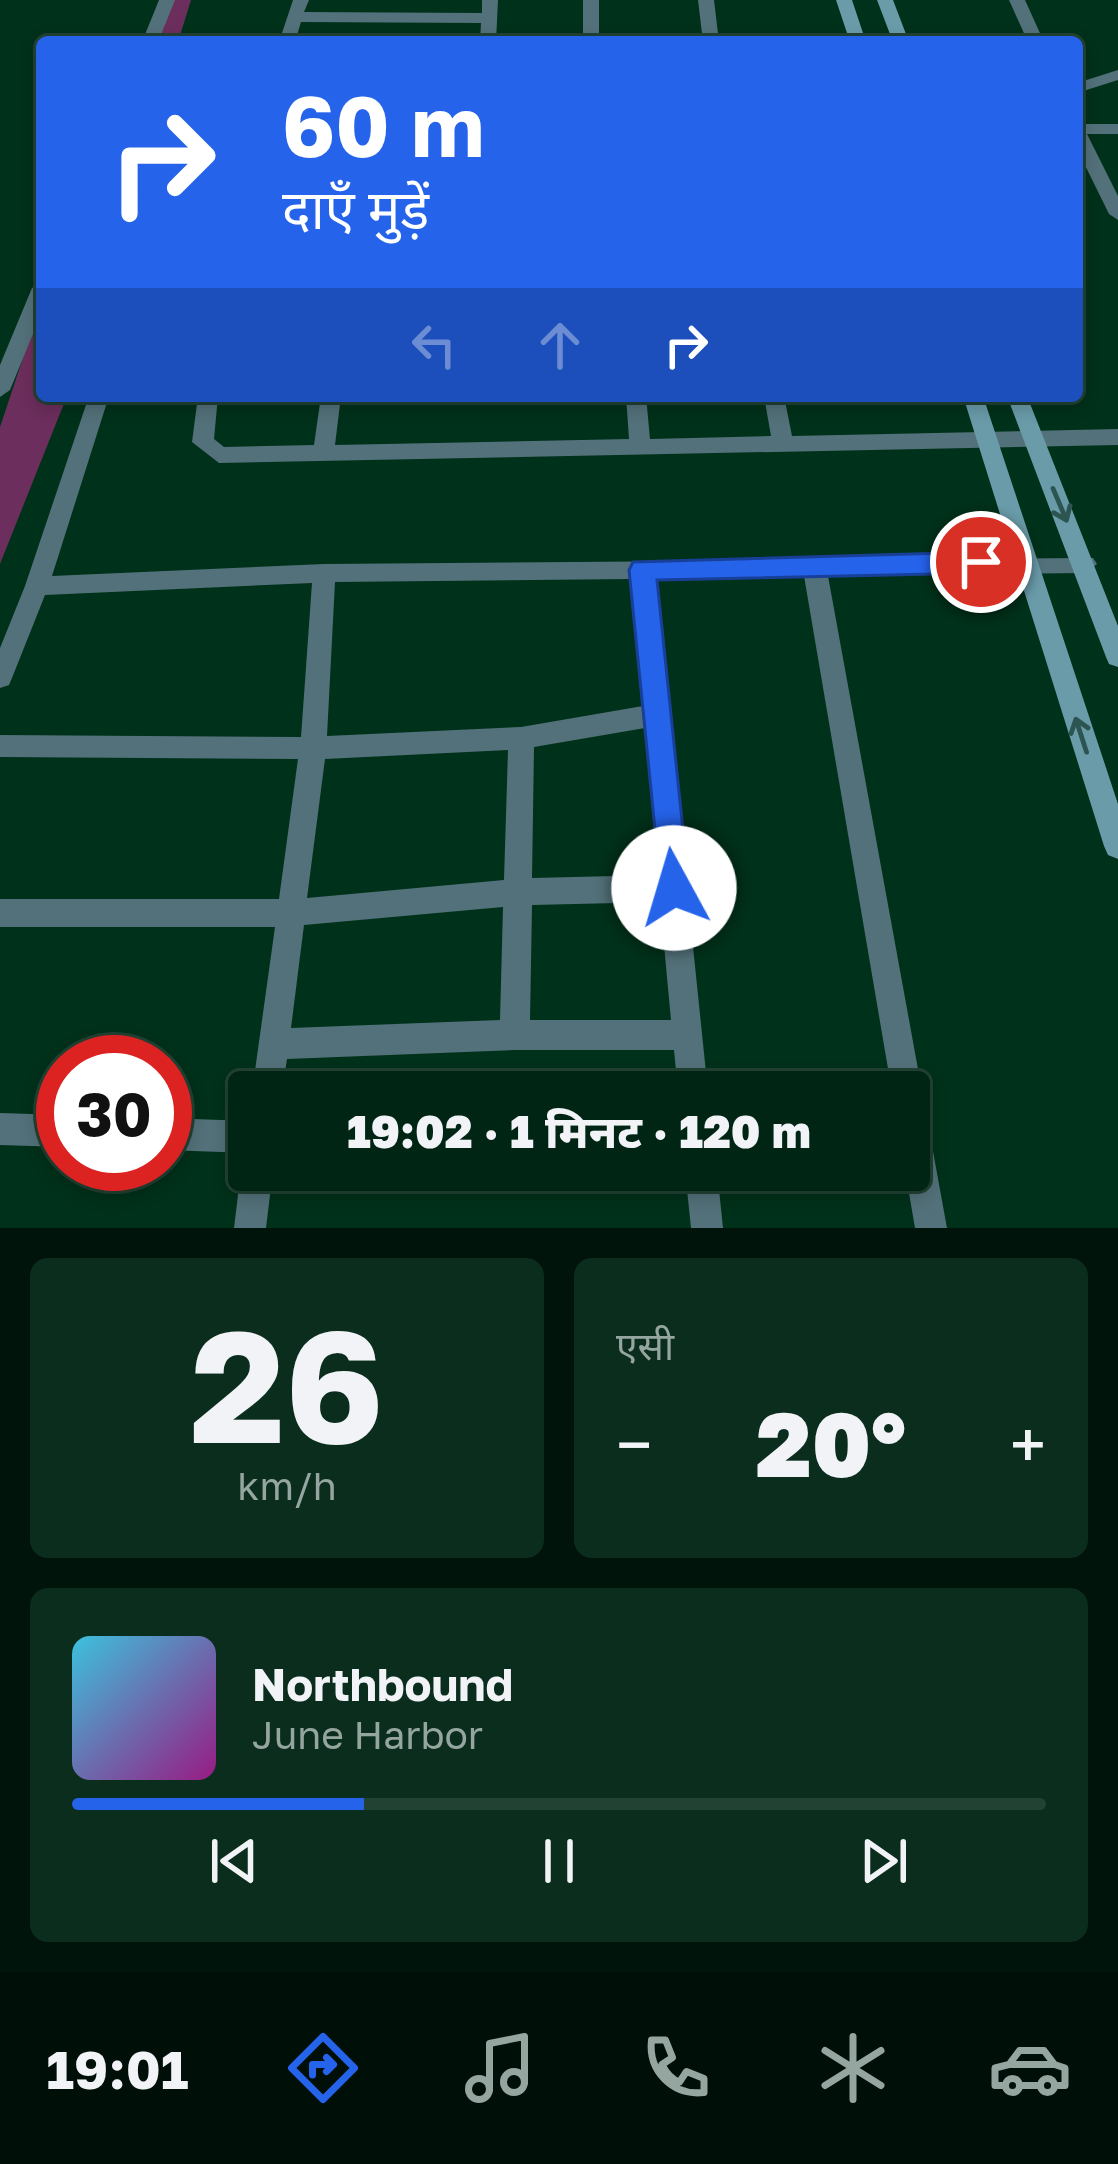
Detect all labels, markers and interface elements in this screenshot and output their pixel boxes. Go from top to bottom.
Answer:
text: 60 m [282,75,484,175]
icon: right [84,84,240,240]
text: दाएँ मुड़ें [282,176,429,241]
icon: left [401,312,467,378]
icon: ahead [527,312,593,378]
icon: right [653,312,719,378]
one-way arrow [1051,485,1072,522]
pin [930,511,1032,613]
icon: arrive [948,529,1014,595]
one-way arrow [1069,717,1090,754]
position arrow [611,825,737,951]
speed limit sign: 30 [36,1035,192,1191]
text: 19:02 · 1 मिनट · 120 m [347,1104,811,1158]
text: 26 [190,1290,384,1477]
text: एसी [616,1322,674,1369]
text: 20° [756,1389,906,1497]
text: − [616,1404,652,1484]
text: + [1010,1404,1046,1484]
text: km/h [237,1462,337,1509]
text: Northbound [252,1657,513,1711]
text: June Harbor [252,1711,483,1758]
icon: previous [201,1828,267,1894]
icon: pause [526,1828,592,1894]
icon: next [851,1828,917,1894]
icon: directions [281,2026,365,2110]
icon: music [458,2026,542,2110]
icon: phone [634,2026,718,2110]
icon: climate [811,2026,895,2110]
icon: car [988,2026,1072,2110]
text: 19:01 [46,2036,189,2101]

